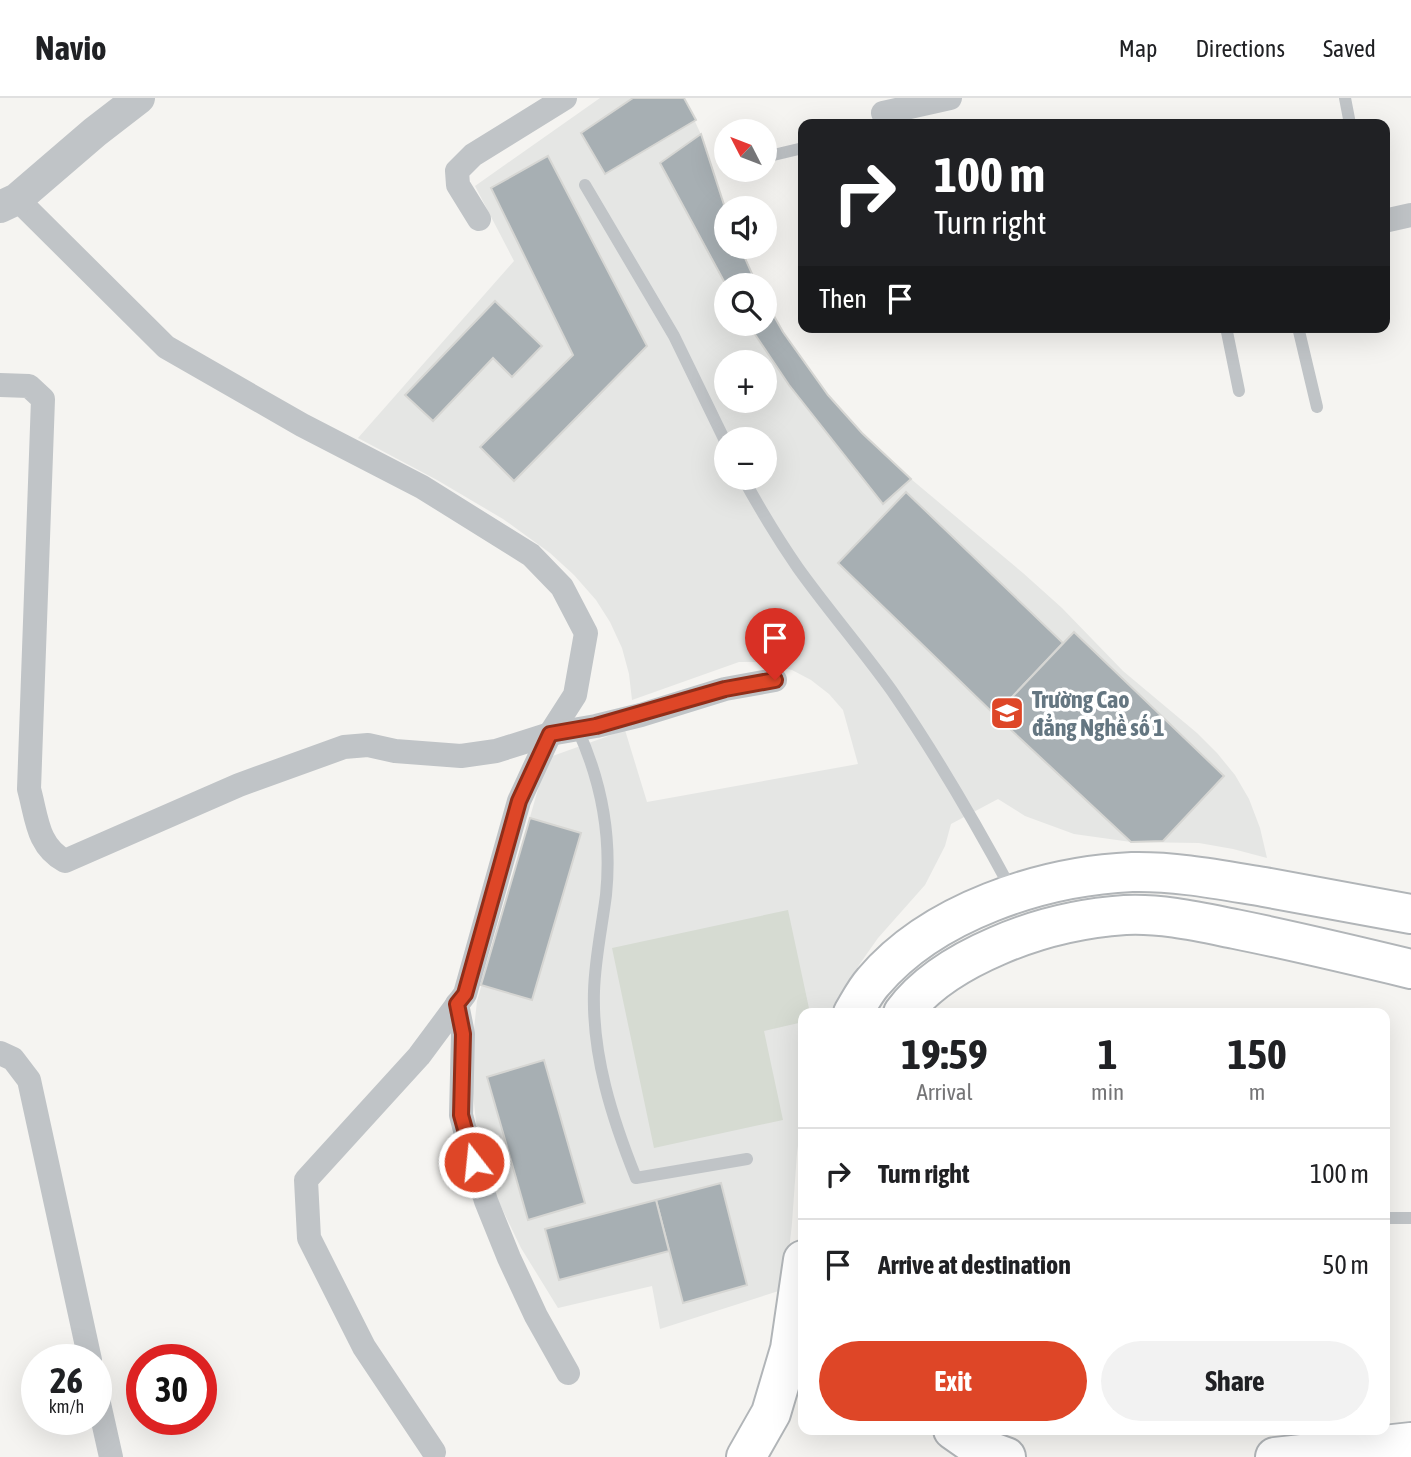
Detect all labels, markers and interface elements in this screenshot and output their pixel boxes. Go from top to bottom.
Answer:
text: Navio [35,29,107,67]
text: Map [1119,35,1157,62]
text: Directions [1195,35,1285,62]
text: Saved [1323,35,1376,62]
north arrow [714,119,777,182]
map controls [714,119,777,490]
text: 100 m [934,146,1045,202]
icon: right [819,147,910,238]
button: sound [714,196,777,259]
text: Turn right [934,204,1047,241]
button: search [714,273,777,336]
icon: arrive [881,280,919,318]
text: Then [819,284,867,314]
button: + [714,350,777,413]
button: − [714,427,777,490]
pin [745,608,805,680]
icon: arrive [756,619,794,657]
place label: Trường Cao đẳng Nghề số 1 [1032,686,1165,741]
school or university icon: Trường Cao đẳng Nghề số 1 [988,694,1026,732]
text: 19:59 [901,1030,988,1078]
text: 1 [1098,1030,1117,1078]
text: 150 [1227,1030,1287,1078]
text: Arrival [916,1079,973,1105]
text: min [1091,1079,1124,1105]
text: m [1249,1079,1265,1105]
position arrow [437,1125,511,1199]
icon: right [819,1155,857,1193]
text: Turn right [878,1159,969,1189]
text: 100 m [1310,1159,1369,1189]
icon: arrive [819,1246,857,1284]
text: Arrive at destination [878,1250,1071,1280]
text: 50 m [1322,1250,1369,1280]
button: Exit [819,1341,1087,1421]
button: Share [1101,1341,1369,1421]
speed limit sign: 30 [126,1344,217,1435]
text: 26 [50,1360,83,1400]
text: km/h [49,1396,84,1417]

